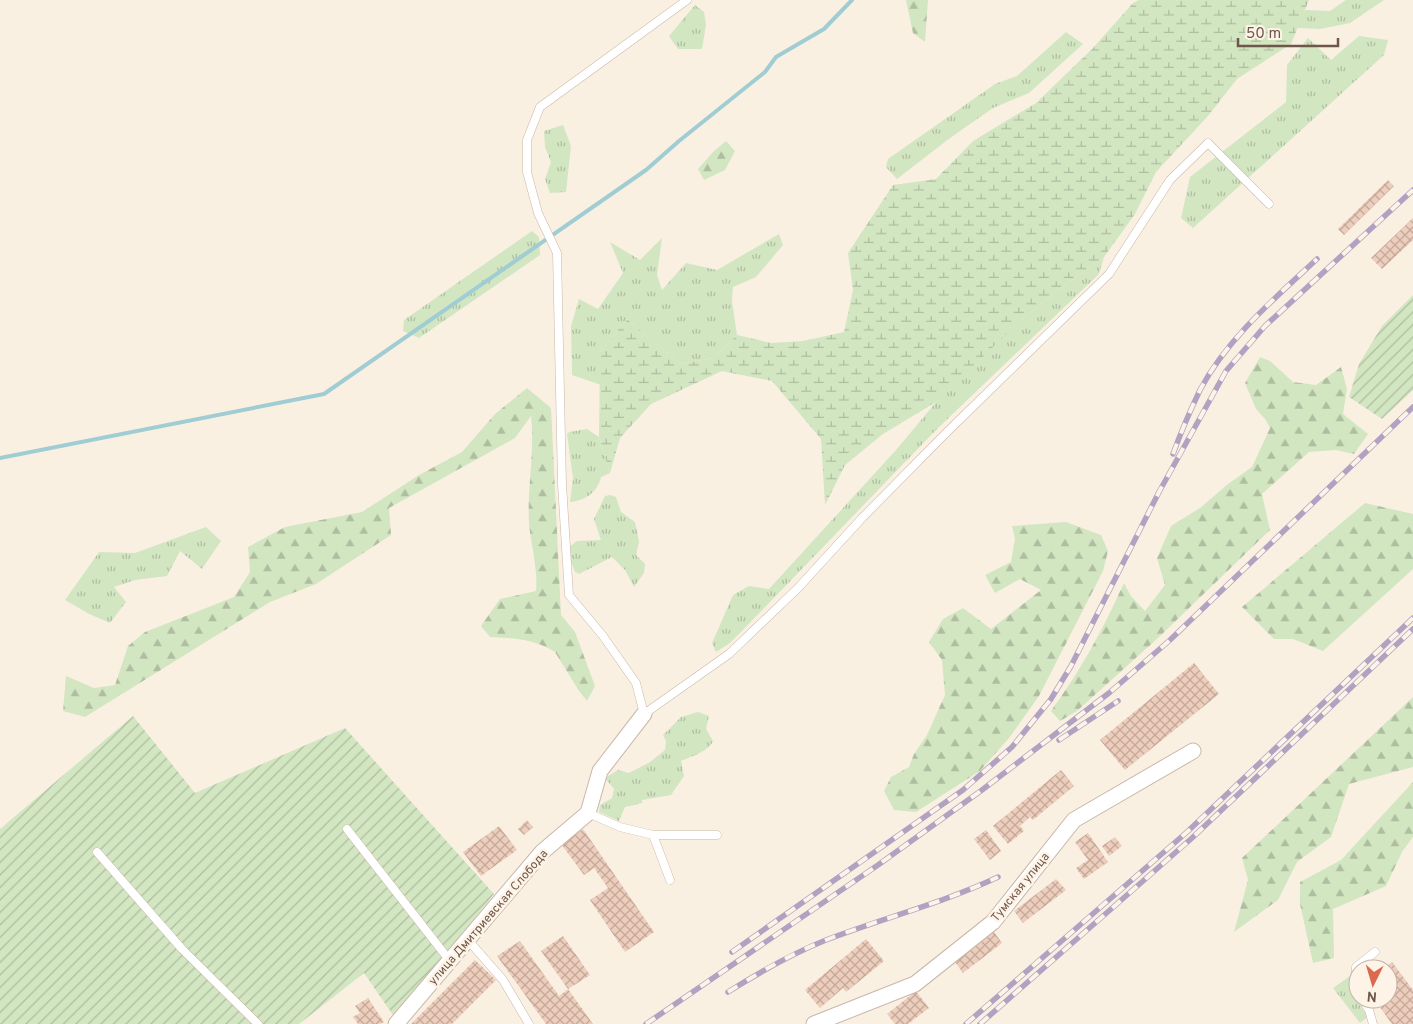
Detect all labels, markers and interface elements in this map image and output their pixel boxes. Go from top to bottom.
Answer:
scale bar [1238,15,1338,47]
text: 50 m [1246,25,1281,44]
street label: улица Дмитриевская Слобода [426,847,552,989]
street label: Тумская улица [988,850,1054,925]
north arrow [1348,959,1398,1009]
text: N [1366,987,1378,1004]

